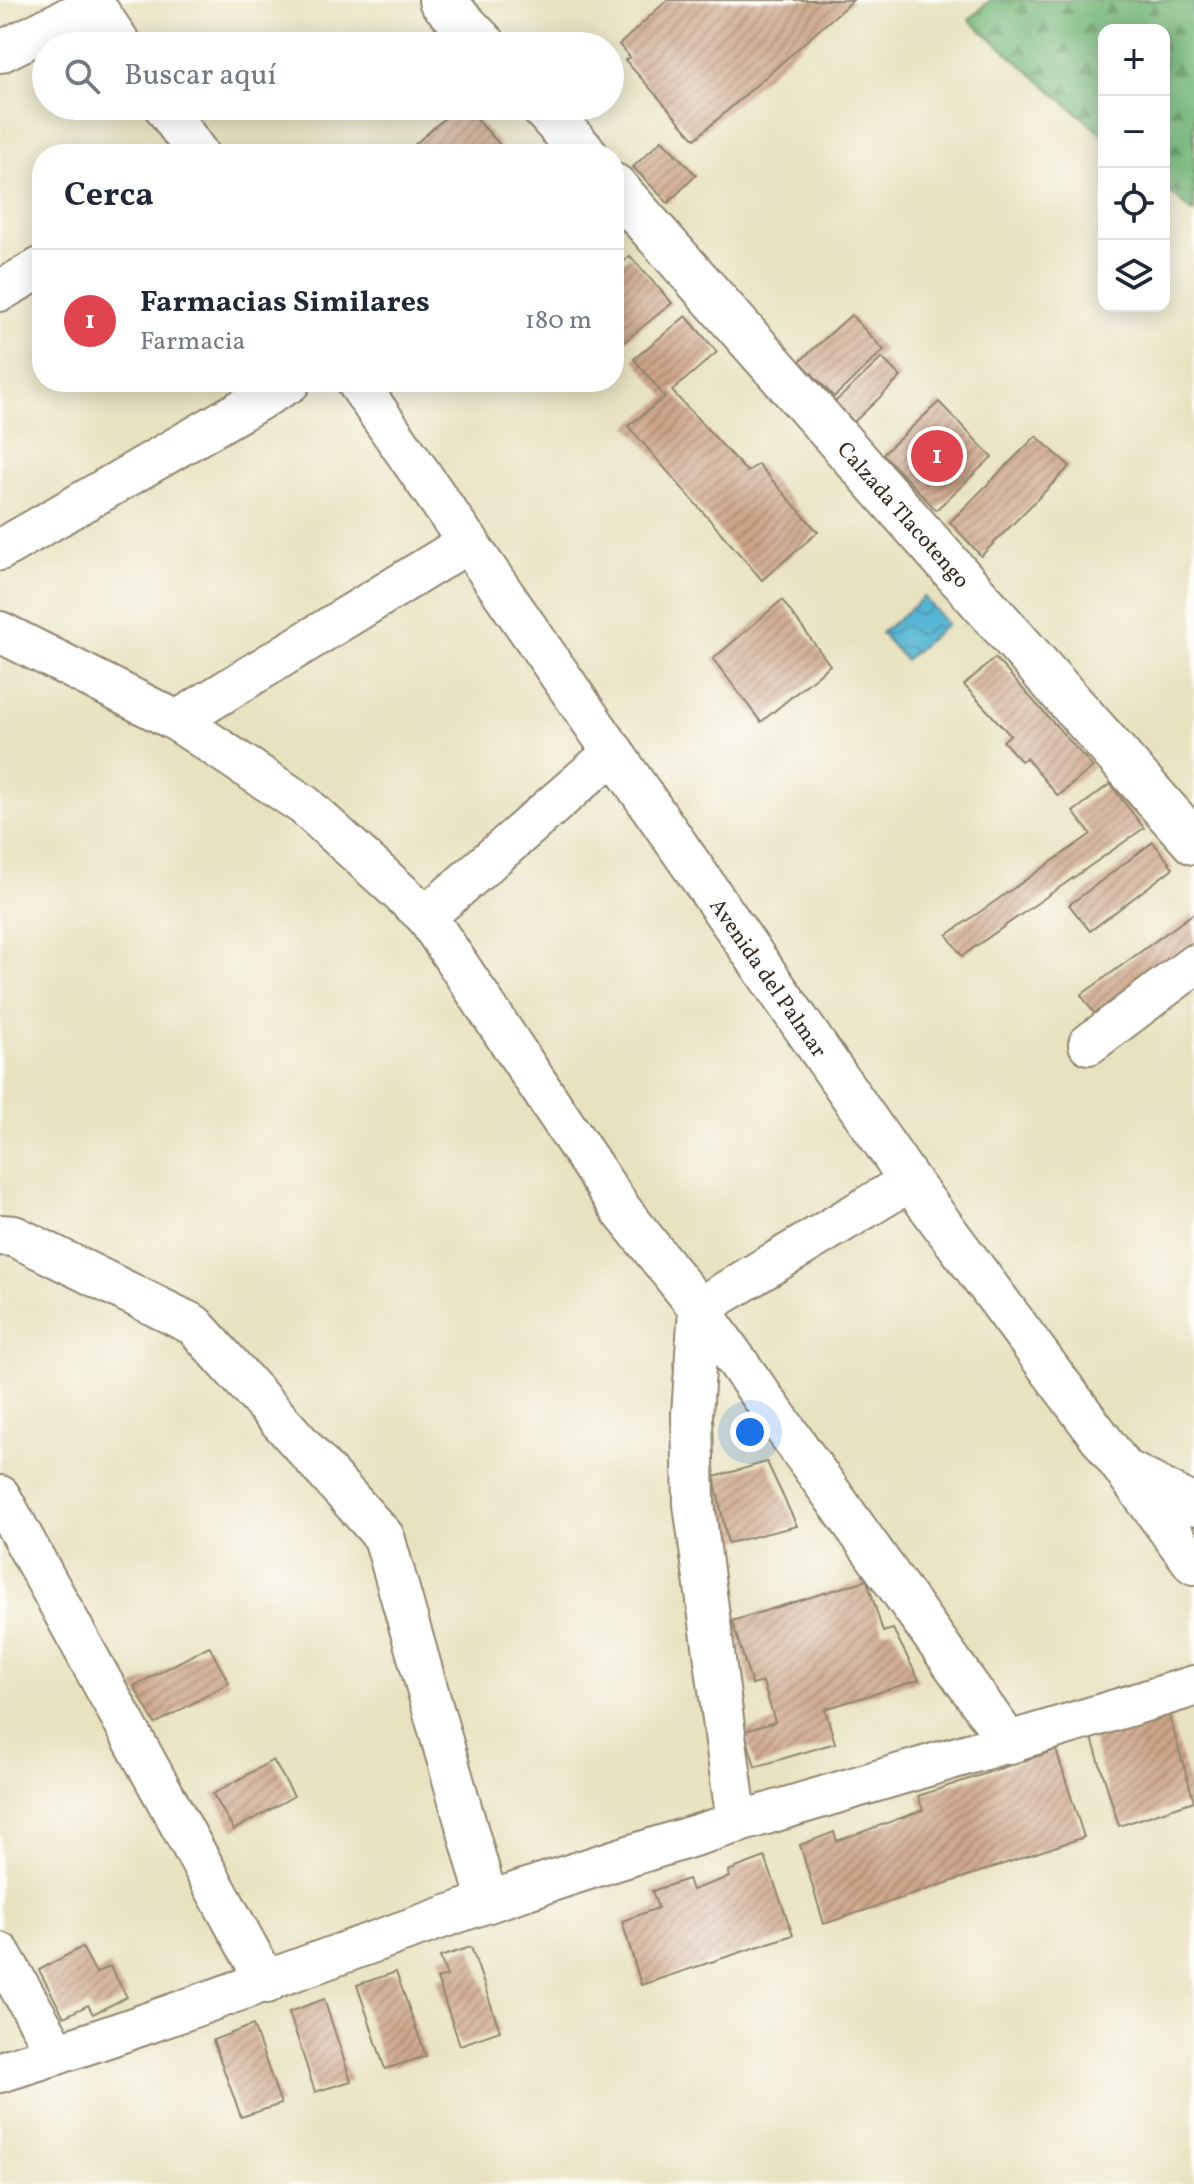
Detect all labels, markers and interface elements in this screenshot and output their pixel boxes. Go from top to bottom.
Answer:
map controls [1098,24,1170,312]
button: + [1098,24,1170,96]
search box [32,32,624,120]
icon: search [60,54,104,98]
text: Buscar aquí [124,55,277,97]
button: − [1098,96,1170,168]
button: locate [1098,168,1170,240]
text: Cerca [64,173,154,220]
button: layers [1098,240,1170,312]
text: Farmacias Similares [140,282,430,324]
text: 1 [85,303,95,339]
text: 180 m [525,303,592,339]
text: Farmacia [140,324,245,360]
pin: 1 [911,426,963,486]
street label: Calzada Tlacotengo [829,436,976,596]
street label: Avenida del Palmar [701,893,833,1065]
your location [730,1412,770,1452]

